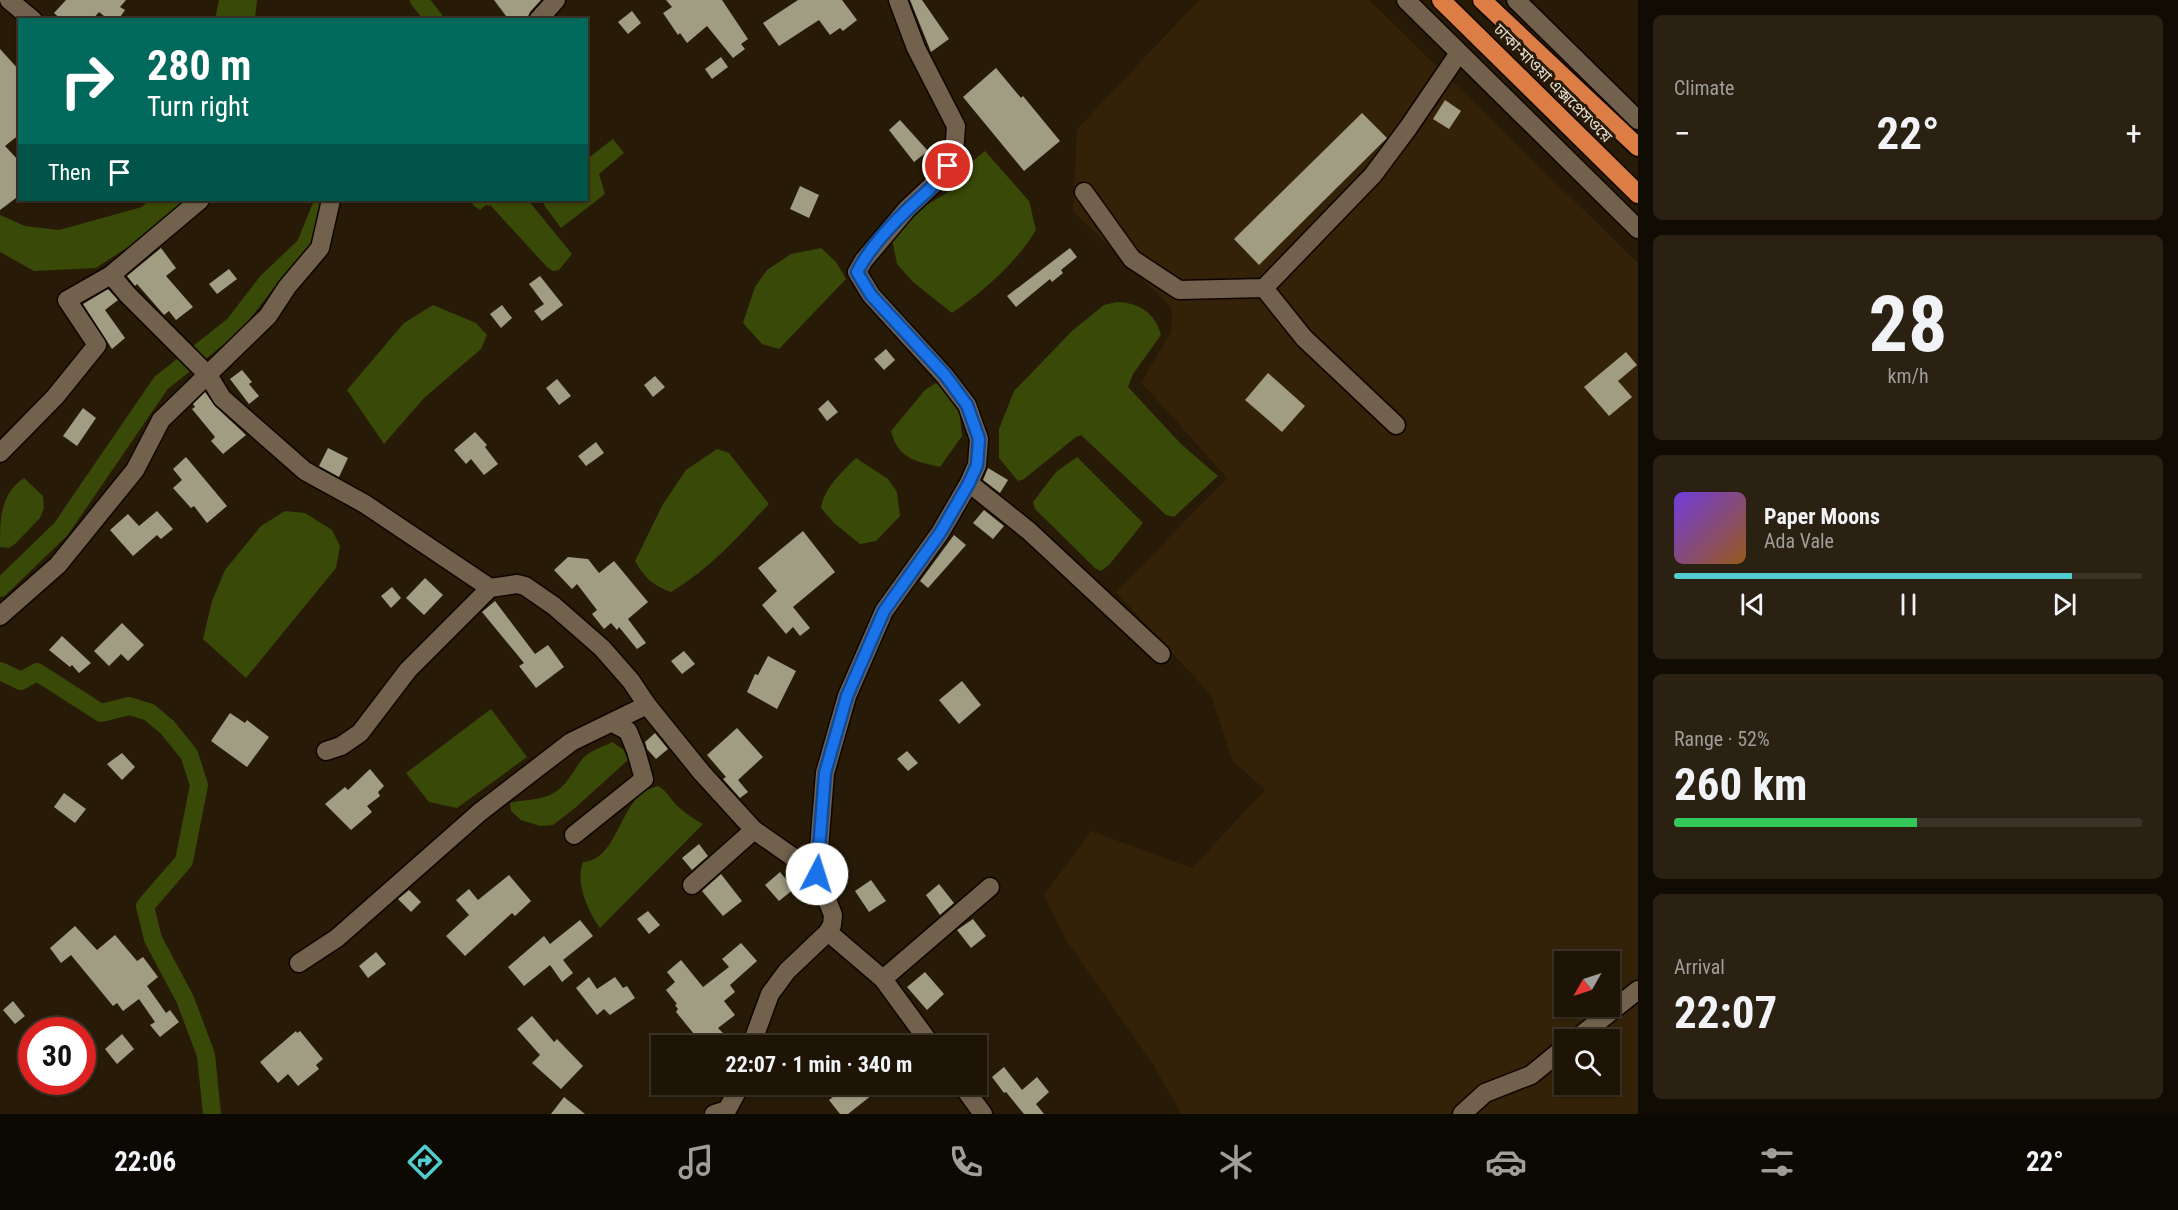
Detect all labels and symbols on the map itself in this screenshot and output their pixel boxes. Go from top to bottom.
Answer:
street label: ঢাকা-মাওয়া এক্সপ্রেসওয়ে [1489,19,1617,147]
pin [922,140,973,191]
position arrow [785,842,849,906]
north arrow [1554,951,1620,1017]
speed limit sign: 30 [18,1017,96,1095]

